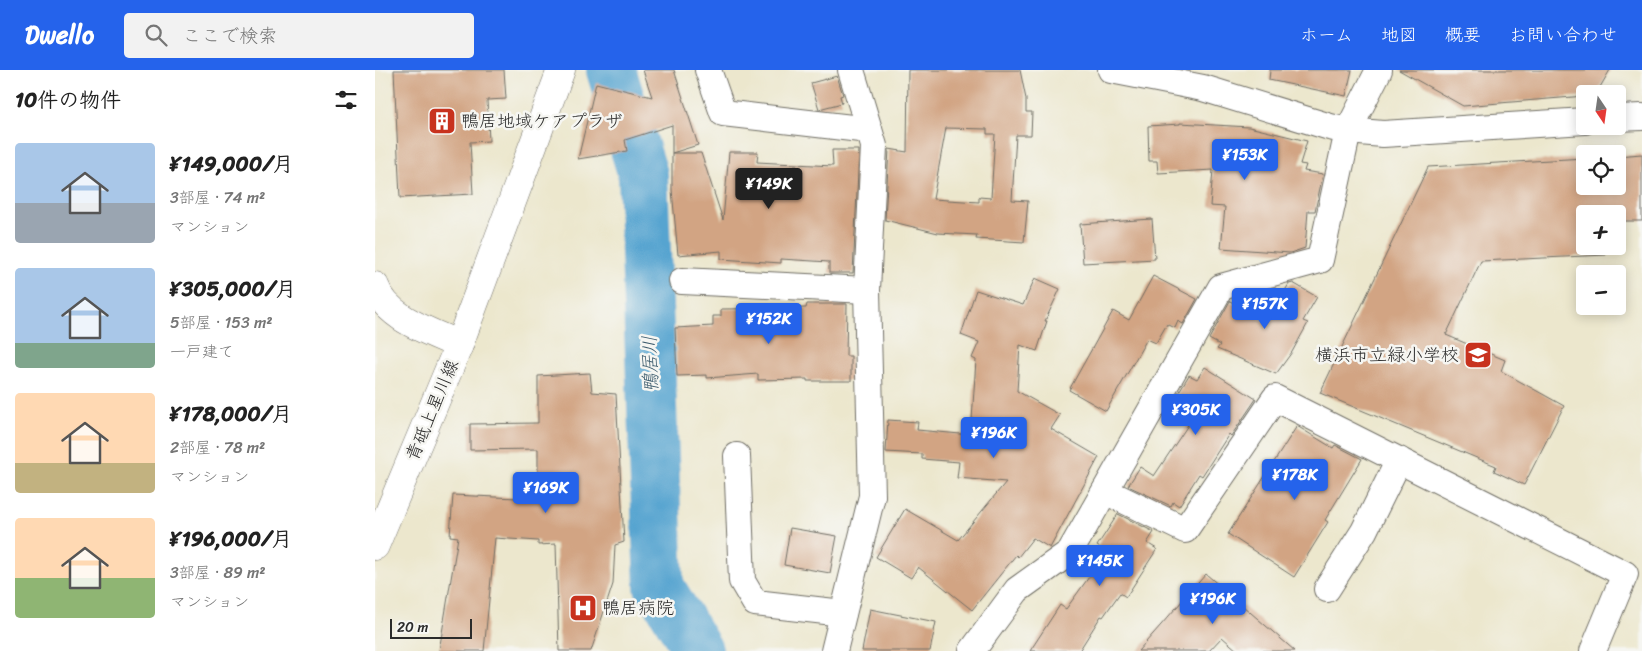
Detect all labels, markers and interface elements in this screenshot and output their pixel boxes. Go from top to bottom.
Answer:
search box [124,13,474,58]
text: Dwello [25,14,94,56]
text: ここで検索 [182,19,277,52]
text: ホーム [1300,19,1353,51]
text: 地図 [1381,19,1417,51]
text: 概要 [1445,19,1481,51]
text: お問い合わせ [1509,19,1617,51]
icon: search [142,21,170,49]
text: 10件の物件 [15,81,121,119]
north arrow [1576,85,1626,135]
map controls [1576,85,1626,315]
icon: filters [332,86,360,114]
place label: 鴨居地域ケアプラザ [461,105,623,137]
building icon: 鴨居地域ケアプラザ [427,106,457,136]
pin: ¥153K [1210,138,1280,181]
text: ¥153K [1223,140,1267,169]
text: ¥149,000/月 [170,145,294,183]
button: locate [1576,145,1626,195]
icon: home [55,163,115,223]
pin: ¥149K [734,168,804,210]
text: ¥149K [746,169,792,198]
text: 3部屋 · 74 m² [170,183,265,212]
button: + [1576,205,1626,255]
text: マンション [170,212,249,241]
button: − [1576,265,1626,315]
text: ¥305,000/月 [170,270,296,308]
icon: home [55,288,115,348]
pin: ¥157K [1230,288,1300,330]
text: ¥157K [1243,289,1287,318]
pin: ¥152K [734,302,804,345]
text: ¥152K [747,304,791,333]
text: 5部屋 · 153 m² [170,308,273,337]
water label: 鴨居川 [633,335,667,393]
text: 一戸建て [170,337,234,366]
place label: 横浜市立緑小学校 [1315,339,1459,371]
school or university icon: 横浜市立緑小学校 [1463,340,1493,370]
street label: 青砥上星川線 [396,354,468,466]
pin: ¥305K [1161,394,1231,436]
text: ¥178,000/月 [170,395,292,433]
text: ¥305K [1172,395,1220,424]
icon: home [55,413,115,473]
pin: ¥196K [959,416,1029,459]
text: ¥196K [972,418,1016,447]
text: 2部屋 · 78 m² [170,433,265,462]
pin: ¥178K [1260,458,1330,501]
text: ¥178K [1273,460,1317,489]
text: マンション [170,462,249,491]
pin: ¥169K [511,472,581,514]
text: ¥169K [524,473,568,502]
text: ¥196,000/月 [170,520,292,558]
icon: home [55,538,115,598]
pin: ¥145K [1065,544,1135,587]
text: ¥145K [1077,546,1123,575]
text: 3部屋 · 89 m² [170,558,266,587]
pin: ¥196K [1178,582,1248,625]
text: ¥196K [1191,584,1235,613]
text: マンション [170,587,249,616]
place label: 鴨居病院 [602,592,674,624]
hospital icon: 鴨居病院 [568,593,598,623]
text: 20 m [397,615,428,640]
scale bar [390,616,473,639]

